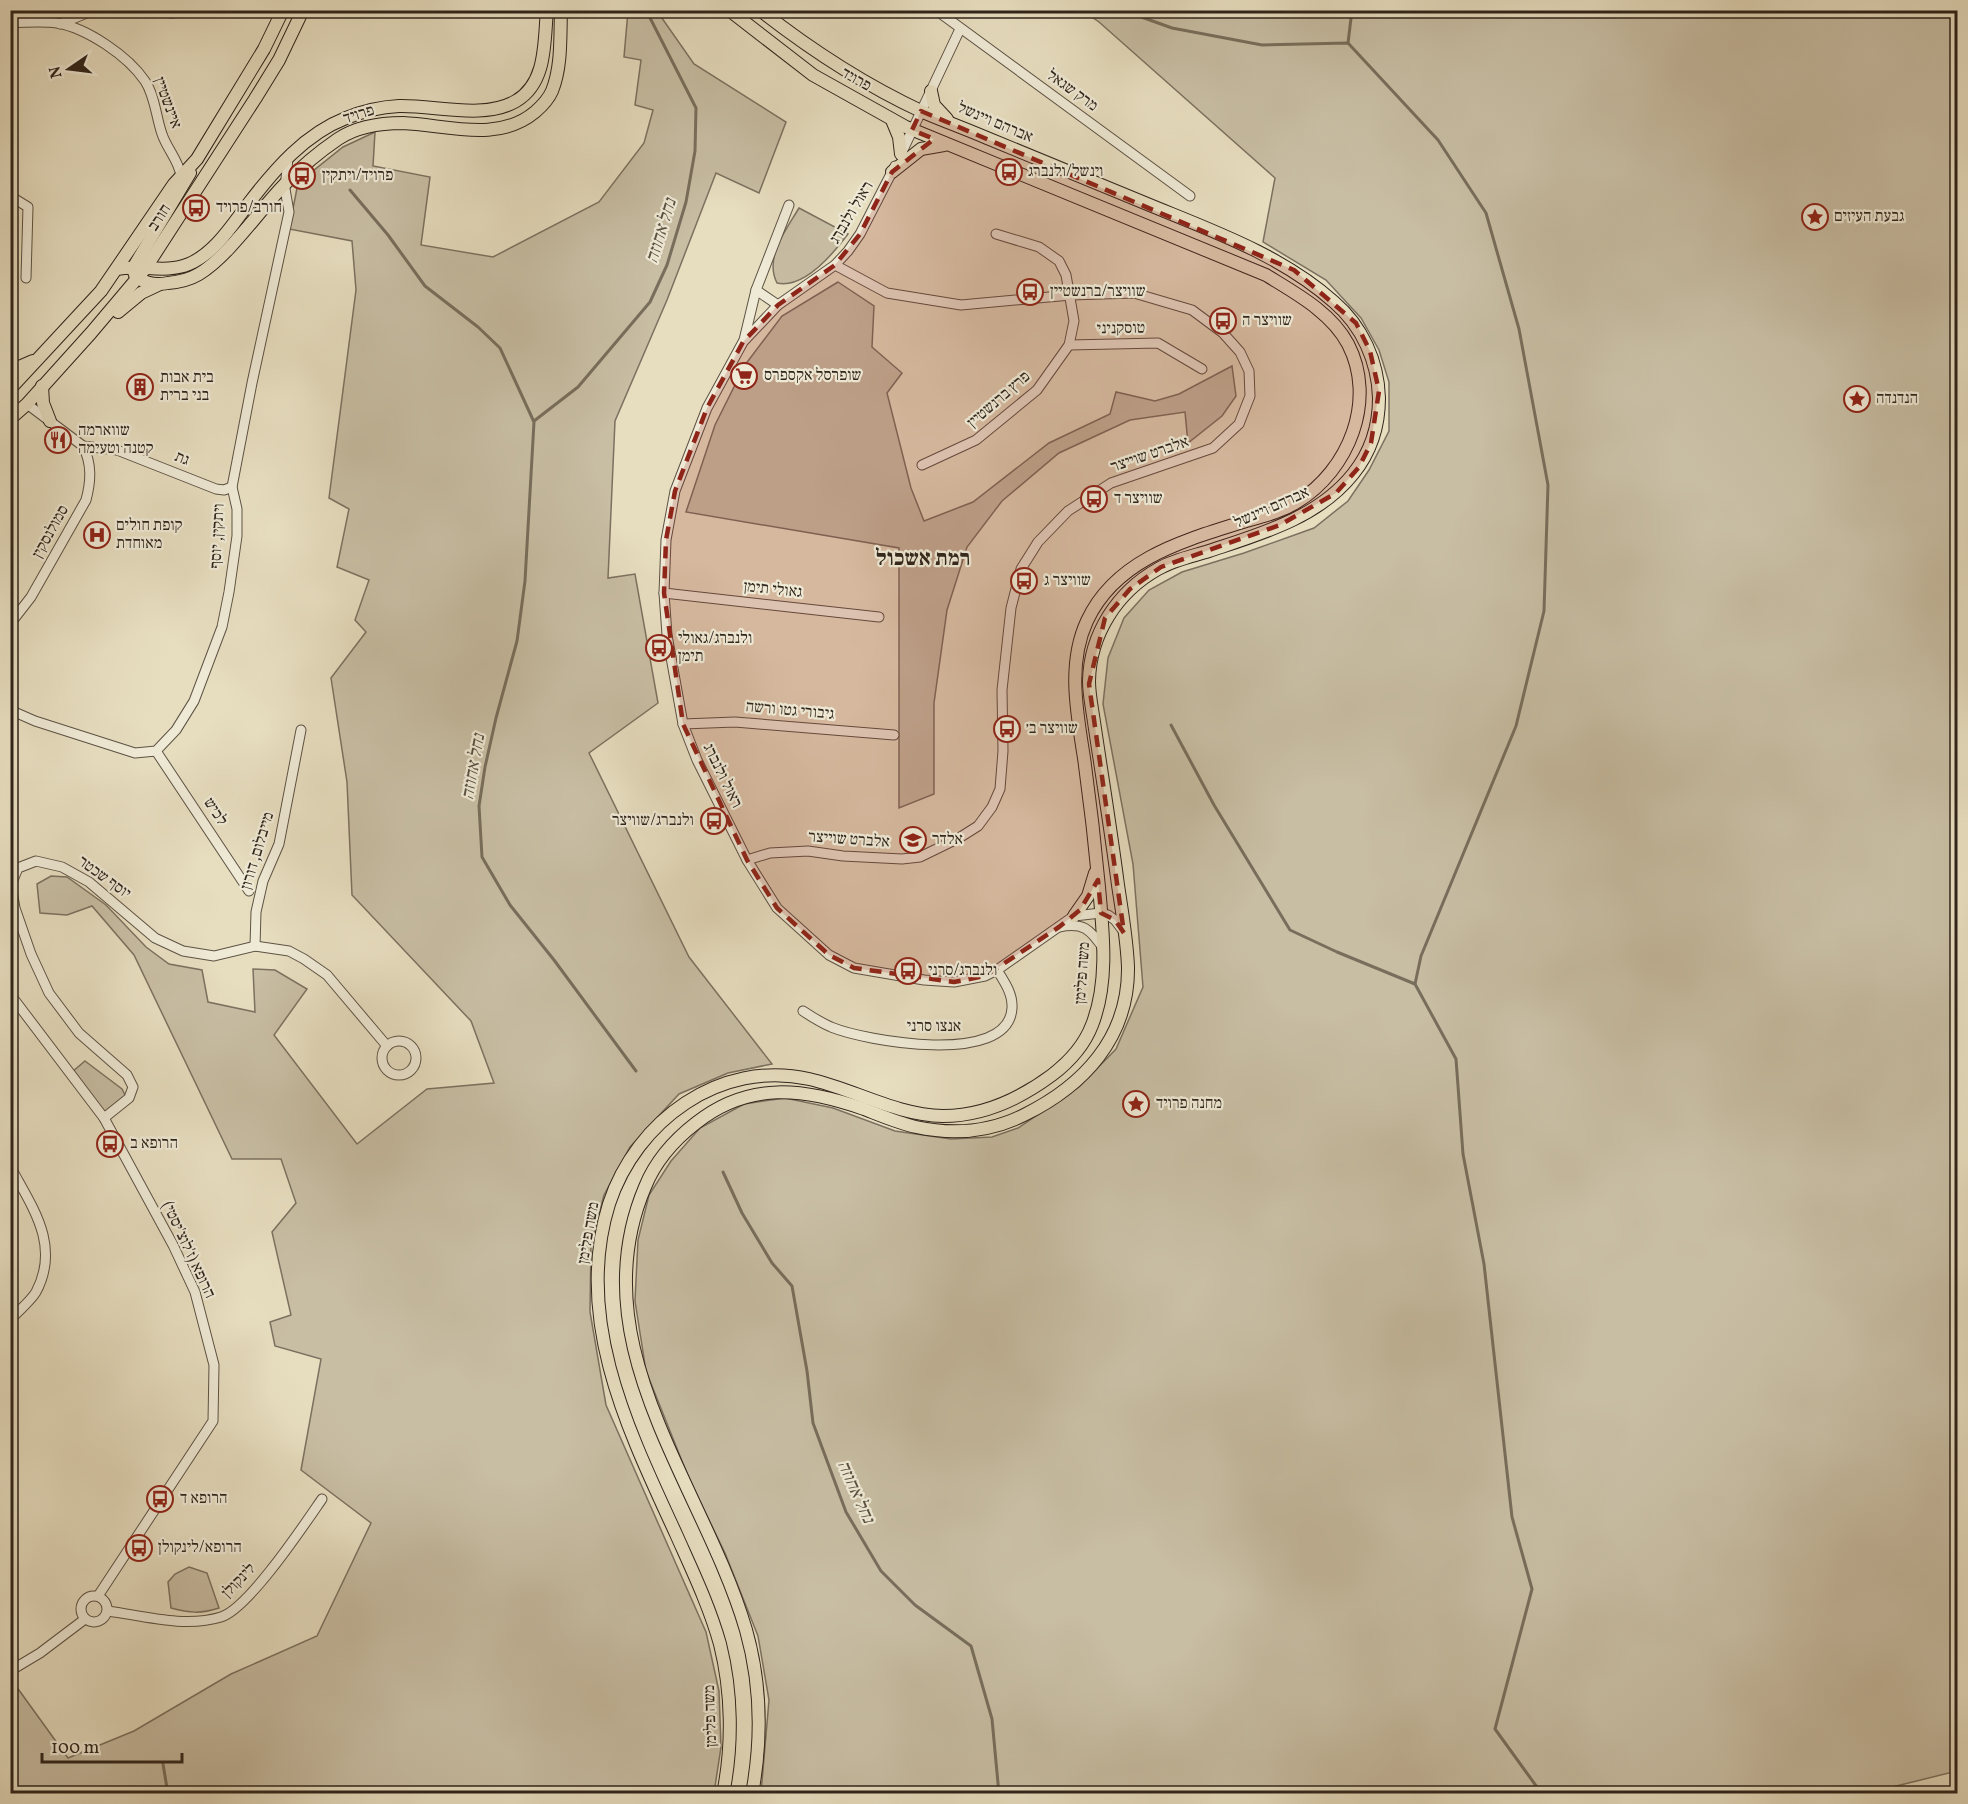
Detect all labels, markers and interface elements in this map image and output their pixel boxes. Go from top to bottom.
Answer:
north arrow [39,39,99,99]
text: N [44,63,68,80]
street label: פרויד [837,63,875,97]
street label: מרק שגאל [1042,65,1102,117]
street label: איינשטיין [148,74,186,132]
street label: אברהם ויינשל [954,97,1036,149]
street label: פרויד [341,100,377,130]
bus stop icon: וינשל/ולנברג [994,157,1024,187]
bus stop icon: פרויד/ויתקין [287,161,317,191]
place label: וינשל/ולנברג [1028,161,1104,183]
place label: פרויד/ויתקין [322,165,393,187]
street label: ראול ולנברג [825,178,879,248]
bus stop icon: חורב/פרויד [181,193,211,223]
water label: נחל אחוזה [640,194,684,266]
place label: חורב/פרויד [216,197,282,219]
street label: חורב [143,200,177,236]
place icon: גבעת העיזים [1800,202,1830,232]
place label: גבעת העיזים [1834,206,1904,228]
bus stop icon: שוויצר/ברנשטיין [1015,277,1045,307]
place label: שוויצר/ברנשטיין [1050,281,1146,303]
bus stop icon: שוויצר ה [1208,306,1238,336]
place label: שוויצר ה [1242,310,1292,332]
street label: טוסקניני [1097,318,1145,340]
supermarket icon: שופרסל אקספרס [729,361,759,391]
place label: שופרסל אקספרס [764,365,862,387]
street label: פרץ ברנשטיין [963,366,1035,434]
place label: בית אבות בני ברית [160,367,214,407]
building icon: בית אבות בני ברית [125,372,155,402]
place icon: הנדנדה [1842,384,1872,414]
place label: הנדנדה [1876,388,1918,410]
place label: שווארמה קטנה וטעימה [78,420,154,460]
restaurant icon: שווארמה קטנה וטעימה [43,425,73,455]
street label: אלברט שוייצר [1108,431,1192,479]
street label: גת [171,446,193,472]
street label: אברהם ויינשל [1231,482,1313,534]
bus stop icon: שוויצר ד [1079,484,1109,514]
place label: שוויצר ד [1114,488,1163,510]
street label: סמולנסקין [27,501,75,563]
street label: ויתקין, יוסף [205,503,231,569]
place label: קופת חולים מאוחדת [116,515,183,555]
hospital icon: קופת חולים מאוחדת [82,520,112,550]
district label: רמת אשכול [876,544,970,575]
bus stop icon: שוויצר ג [1009,566,1039,596]
place label: שוויצר ג [1044,570,1091,592]
street label: גאולי תימן [742,576,804,604]
place label: ולנברג/גאולי תימן [678,628,752,668]
bus stop icon: ולנברג/גאולי תימן [644,633,674,663]
street label: גיבורי גטו ורשה [745,696,835,726]
bus stop icon: שוויצר ב׳ [992,714,1022,744]
place label: שוויצר ב׳ [1026,718,1078,740]
water label: נחל אחוזה [456,730,492,802]
street label: ראול ולנברג [697,740,747,812]
street label: לכיש [198,794,233,831]
bus stop icon: ולנברג/שוויצר [699,806,729,836]
street label: מייבלום, דורון [236,809,280,893]
place label: ולנברג/שוויצר [612,810,694,832]
school or university icon: אלדר [898,825,928,855]
street label: אלברט שוייצר [808,826,890,854]
place label: אלדר [932,829,963,851]
street label: יוסף שכטר [73,851,135,905]
street label: משה פלימן [1070,941,1096,1005]
bus stop icon: ולנברג/סרני [893,956,923,986]
place label: ולנברג/סרני [928,960,997,982]
street label: אנצו סרני [907,1016,961,1038]
place icon: מחנה פרויד [1121,1089,1151,1119]
place label: מחנה פרויד [1156,1093,1222,1115]
bus stop icon: הרופא ב [95,1129,125,1159]
place label: הרופא ב [130,1133,178,1155]
street label: הרופא (ז'לוצ'יסטי) [156,1198,220,1302]
street label: משה פלימן [573,1200,605,1266]
water label: נחל אחוזה [830,1457,881,1529]
bus stop icon: הרופא ד [145,1484,175,1514]
place label: הרופא ד [180,1488,228,1510]
bus stop icon: הרופא/לינקולן [124,1533,154,1563]
place label: הרופא/לינקולן [158,1537,242,1559]
street label: לינקולן [217,1559,261,1603]
street label: משה פלימן [699,1684,723,1748]
scale bar [42,1726,182,1764]
text: 100 m [51,1736,100,1761]

